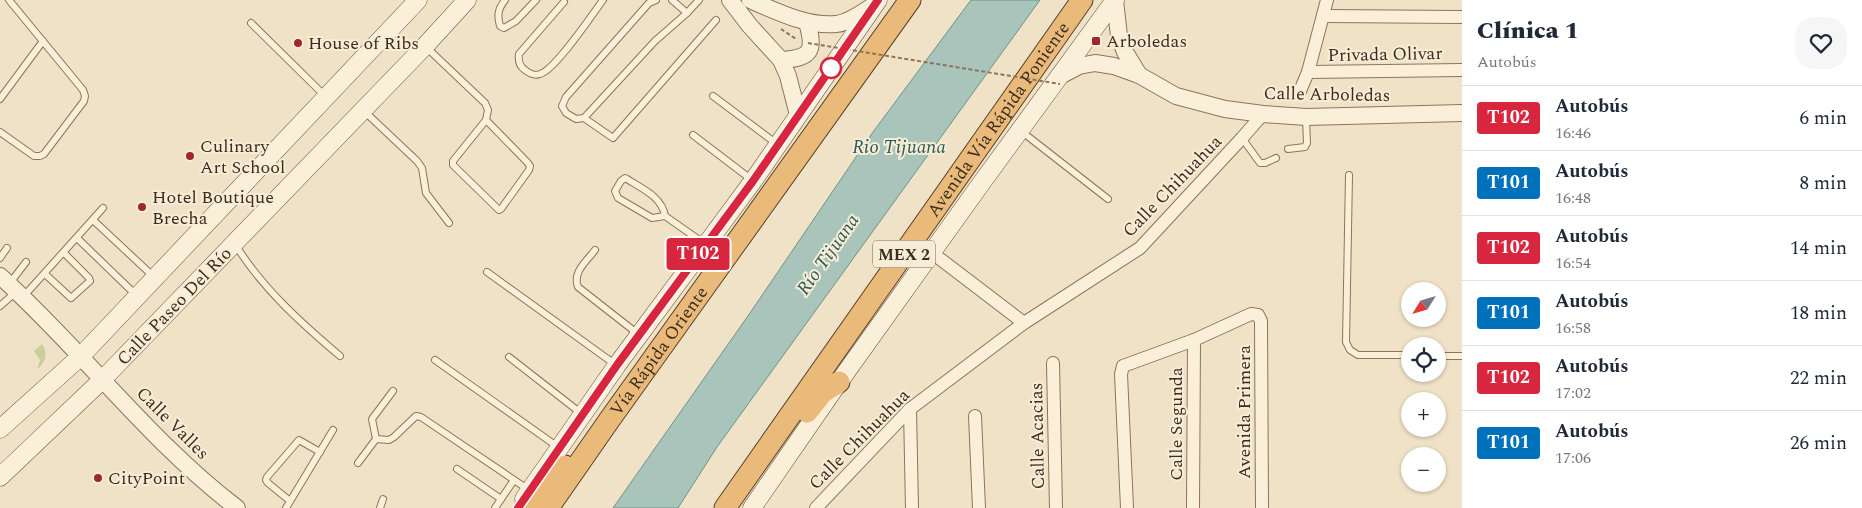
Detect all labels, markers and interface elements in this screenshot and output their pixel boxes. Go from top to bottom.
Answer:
text: Clínica 1 [1477,13,1579,49]
street label: Avenida Vía Rápida Poniente [920,17,1077,223]
button: heart [1795,17,1847,69]
place label: Arboledas [1106,28,1187,55]
place label: House of Ribs [308,30,419,57]
marker: Arboledas [1090,35,1102,47]
marker: House of Ribs [292,37,304,49]
street label: Privada Olivar [1327,40,1443,69]
text: Autobús [1477,50,1537,74]
unlabelled marker [820,57,842,79]
street label: Calle Arboledas [1263,80,1391,109]
text: Autobús [1555,92,1629,121]
text: T102 [1487,104,1530,131]
text: 6 min [1799,104,1847,133]
text: 16:46 [1555,121,1591,145]
street label: Calle Chihuahua [1116,129,1229,244]
place label: Culinary Art School [200,133,285,181]
water label: Rio Tijuana [852,133,946,162]
marker: Culinary Art School [184,150,196,162]
text: Autobús [1555,157,1629,186]
text: T101 [1487,169,1530,196]
text: 8 min [1799,169,1847,198]
place label: Hotel Boutique Brecha [152,184,274,232]
text: 16:48 [1555,186,1591,210]
marker: Hotel Boutique Brecha [136,201,148,213]
water label: Río Tijuana [790,208,867,302]
text: Autobús [1555,222,1629,251]
text: T102 [1487,234,1530,261]
text: 14 min [1790,234,1847,263]
line badge: T102 [663,238,733,270]
text: T102 [677,240,719,267]
road number: MEX 2 [873,240,935,268]
street label: Calle Paseo Del Río [110,241,238,372]
text: 16:54 [1555,251,1591,275]
street label: Vía Rápida Oriente [603,281,715,422]
north arrow [1401,282,1446,328]
map controls [1401,282,1446,492]
text: Autobús [1555,287,1629,316]
text: T101 [1487,299,1530,326]
text: 18 min [1790,299,1847,328]
text: 16:58 [1555,316,1591,340]
button: locate [1401,337,1446,382]
street label: Avenida Primera [1231,345,1258,479]
text: Autobús [1555,352,1629,381]
text: T102 [1487,364,1530,391]
text: 22 min [1790,364,1847,393]
street label: Calle Segunda [1163,367,1190,481]
street label: Calle Valles [130,381,215,466]
text: 17:02 [1555,381,1591,405]
street label: Calle Acacias [1023,382,1052,490]
street label: Calle Chihuahua [803,383,916,496]
button: + [1401,392,1446,437]
text: Autobús [1555,417,1629,446]
text: T101 [1487,429,1530,456]
text: 26 min [1790,429,1847,458]
text: 17:06 [1555,446,1591,470]
button: − [1401,447,1446,492]
place label: CityPoint [108,465,185,492]
marker: CityPoint [92,472,104,484]

